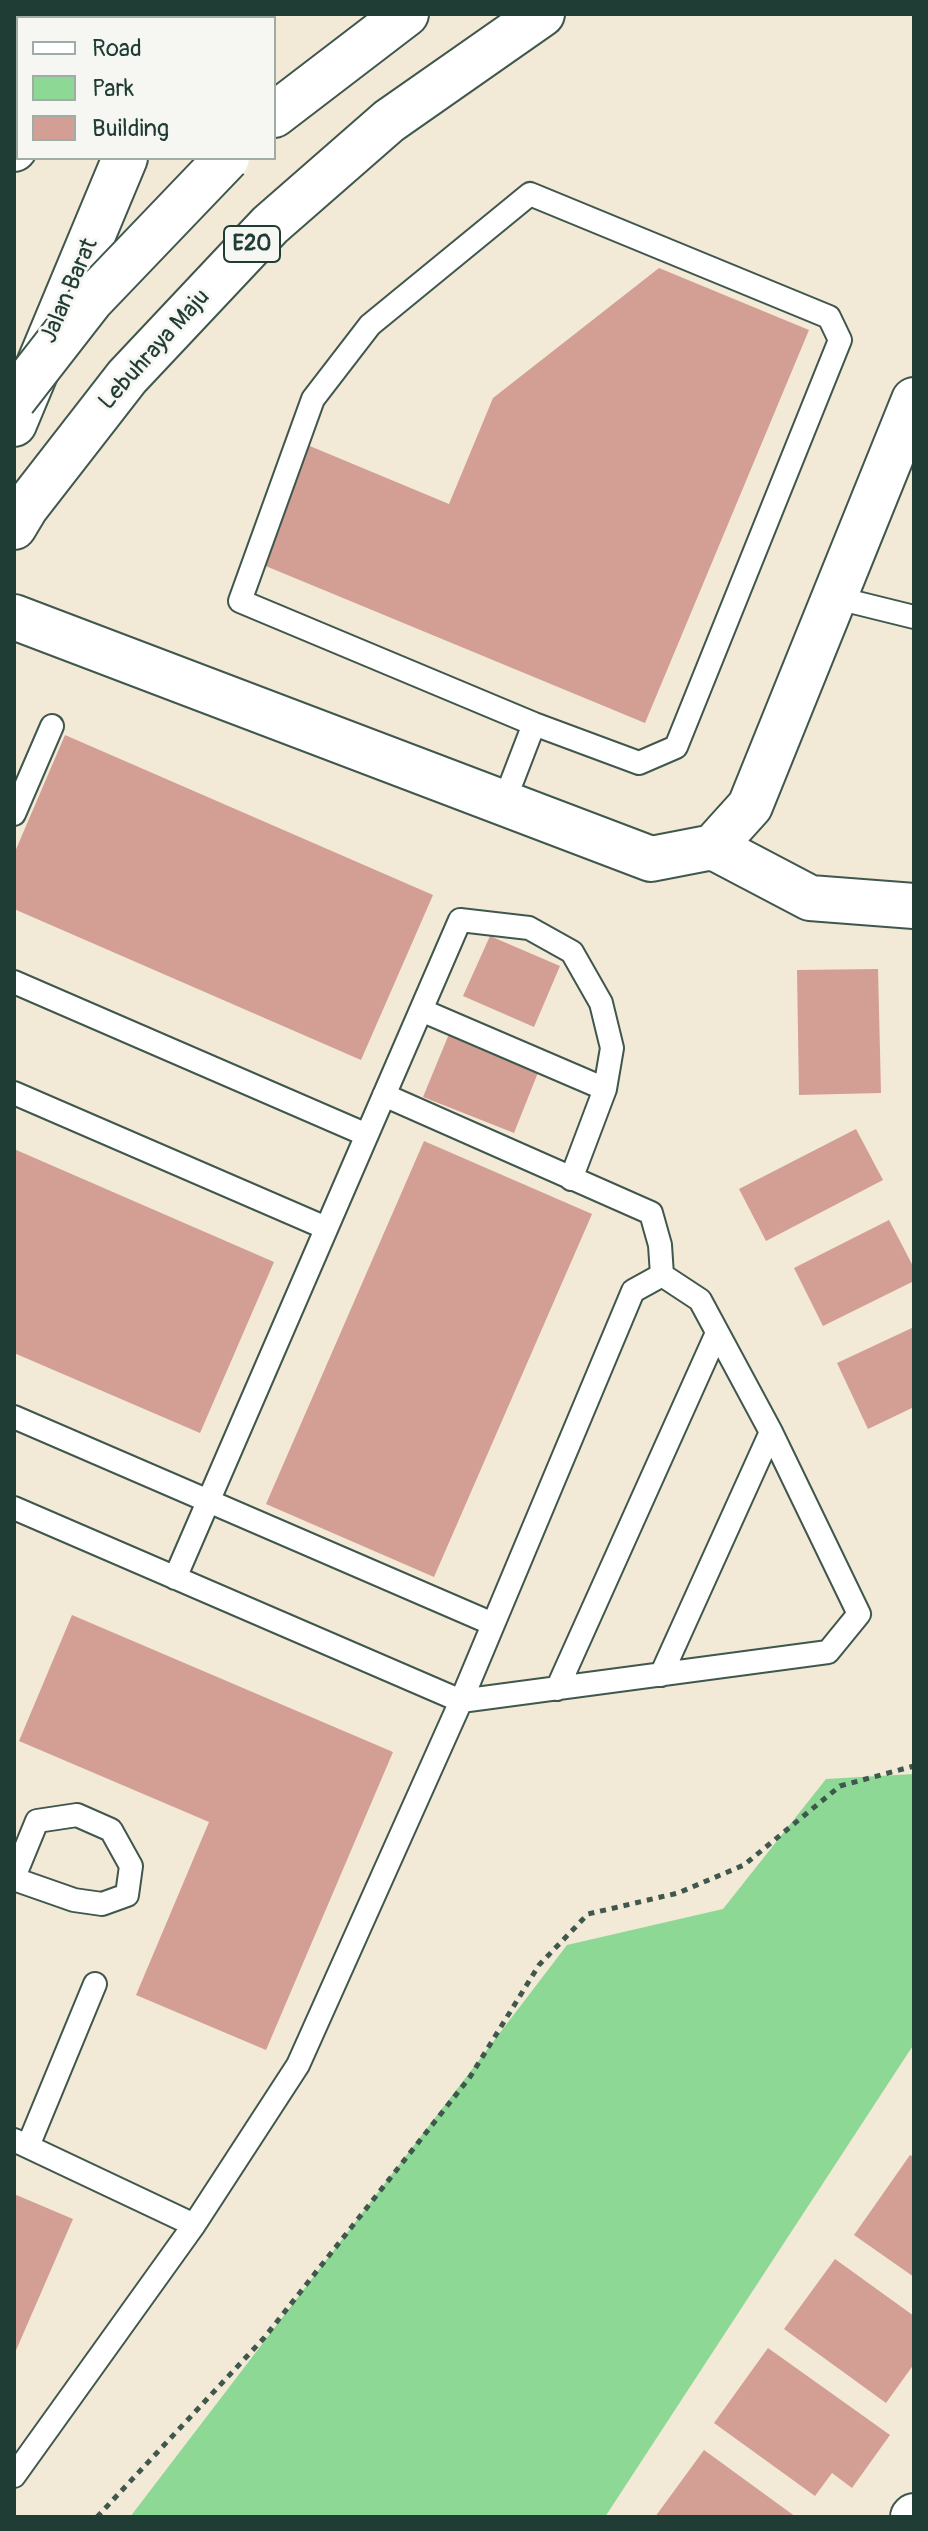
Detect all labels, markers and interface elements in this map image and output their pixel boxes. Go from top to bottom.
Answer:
legend [16,16,276,160]
text: Road [92,34,142,63]
text: Park [92,74,134,103]
text: Building [92,114,169,143]
road number: E20 [224,226,280,262]
street label: Jalan Barat [35,234,105,348]
street label: Lebuhraya Maju [93,284,217,416]

